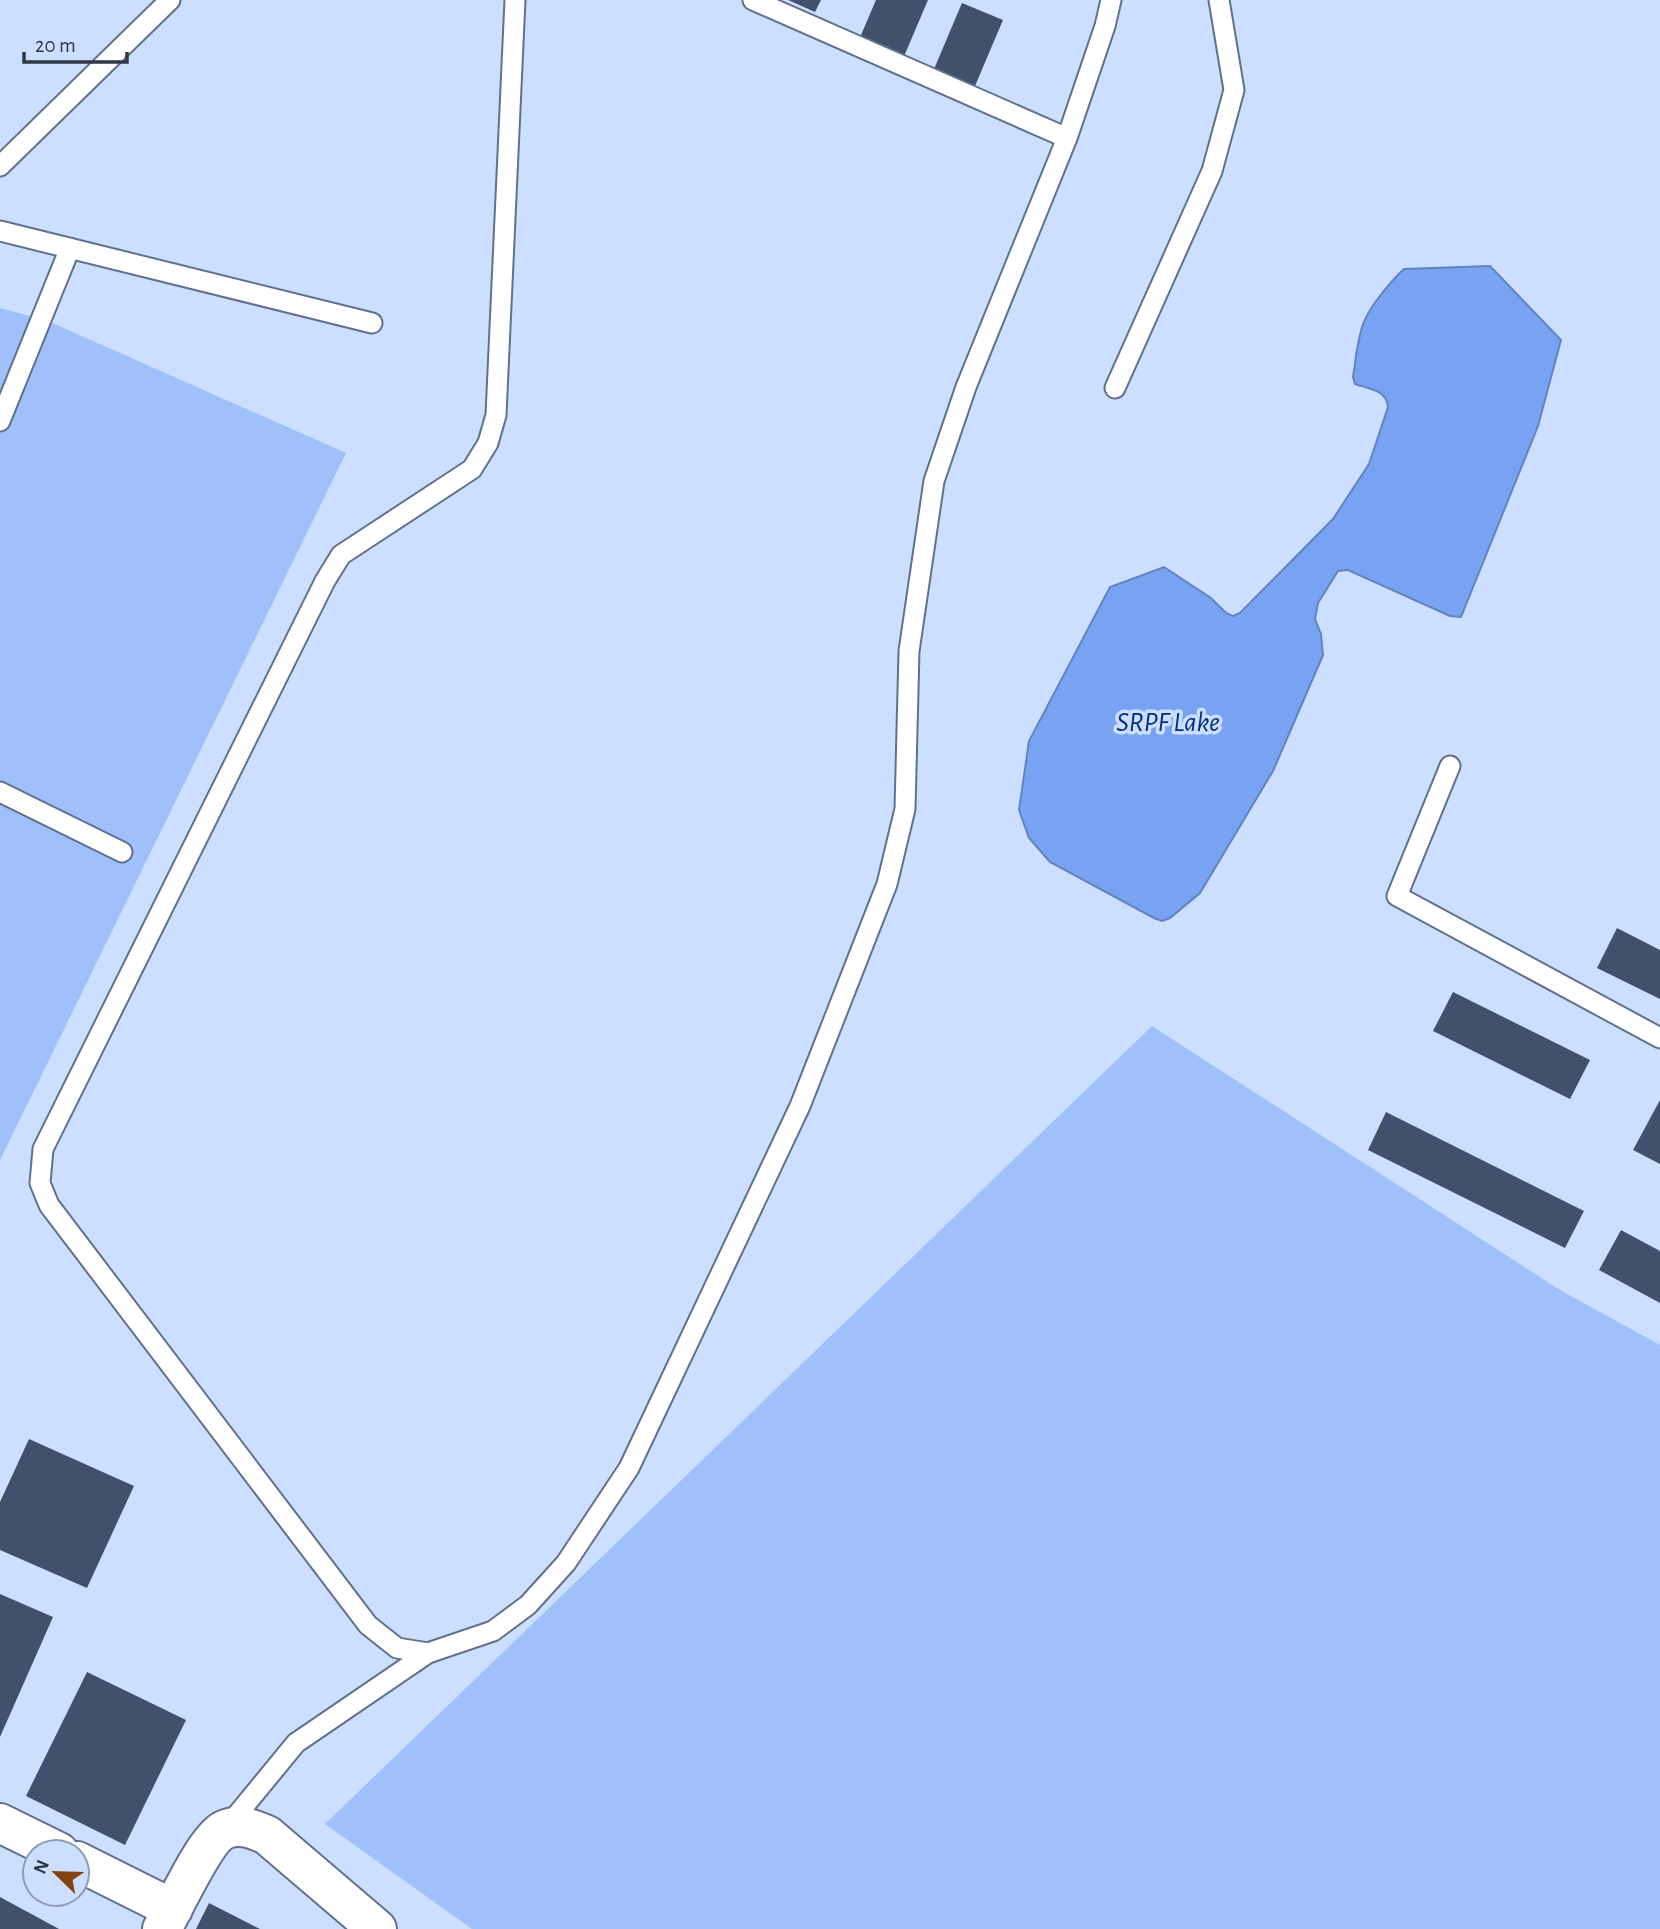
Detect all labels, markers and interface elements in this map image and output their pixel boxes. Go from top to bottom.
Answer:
scale bar [24,21,128,65]
text: 20 m [35,35,76,56]
water label: SRPF Lake [1116,709,1220,737]
north arrow [21,1838,91,1908]
text: N [30,1857,53,1877]

